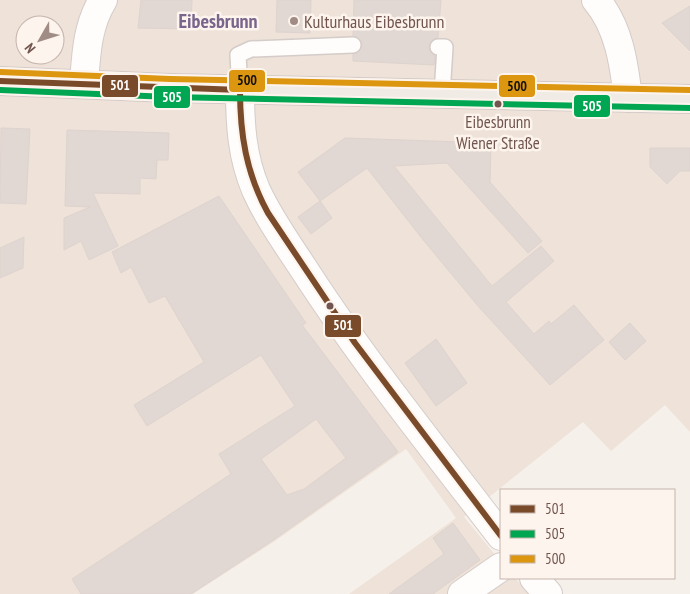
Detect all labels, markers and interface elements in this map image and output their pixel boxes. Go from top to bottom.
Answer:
district label: Eibesbrunn [178,8,258,34]
place label: Kulturhaus Eibesbrunn [304,10,444,33]
north arrow [15,15,65,65]
marker: Kulturhaus Eibesbrunn [288,15,300,27]
text: N [21,40,39,57]
line badge: 500 [228,69,266,93]
text: 500 [237,71,257,89]
line badge: 501 [101,74,139,98]
line badge: 500 [498,74,536,98]
text: 501 [110,76,130,94]
text: 500 [507,77,527,95]
line badge: 505 [153,85,191,109]
text: 505 [162,88,182,106]
line badge: 505 [573,94,611,118]
text: 505 [582,97,602,115]
marker: Eibesbrunn Wiener Straße [493,99,503,109]
place label: Eibesbrunn Wiener Straße [456,111,540,154]
unlabelled marker [325,301,335,311]
line badge: 501 [324,314,362,338]
text: 501 [333,316,353,334]
legend [500,489,675,579]
text: 501 [545,499,565,518]
text: 505 [545,524,565,543]
text: 500 [545,549,566,568]

